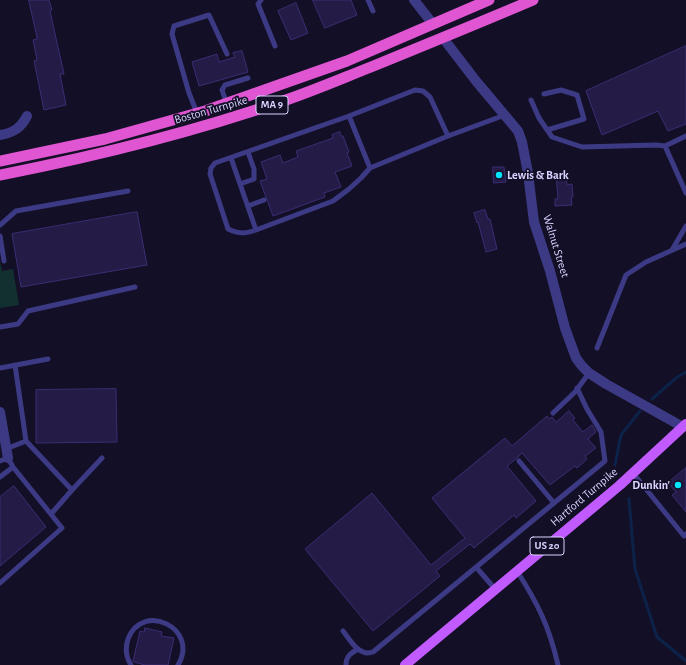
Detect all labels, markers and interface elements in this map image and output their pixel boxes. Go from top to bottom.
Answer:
street label: Boston Turnpike [173,93,249,127]
road number: MA 9 [256,96,288,114]
place label: Lewis & Bark [507,168,569,182]
marker: Lewis & Bark [494,170,504,180]
street label: Walnut Street [540,213,572,279]
street label: Hartford Turnpike [547,465,621,529]
place label: Dunkin' [632,478,670,492]
marker: Dunkin' [673,480,683,490]
road number: US 20 [530,537,564,555]

